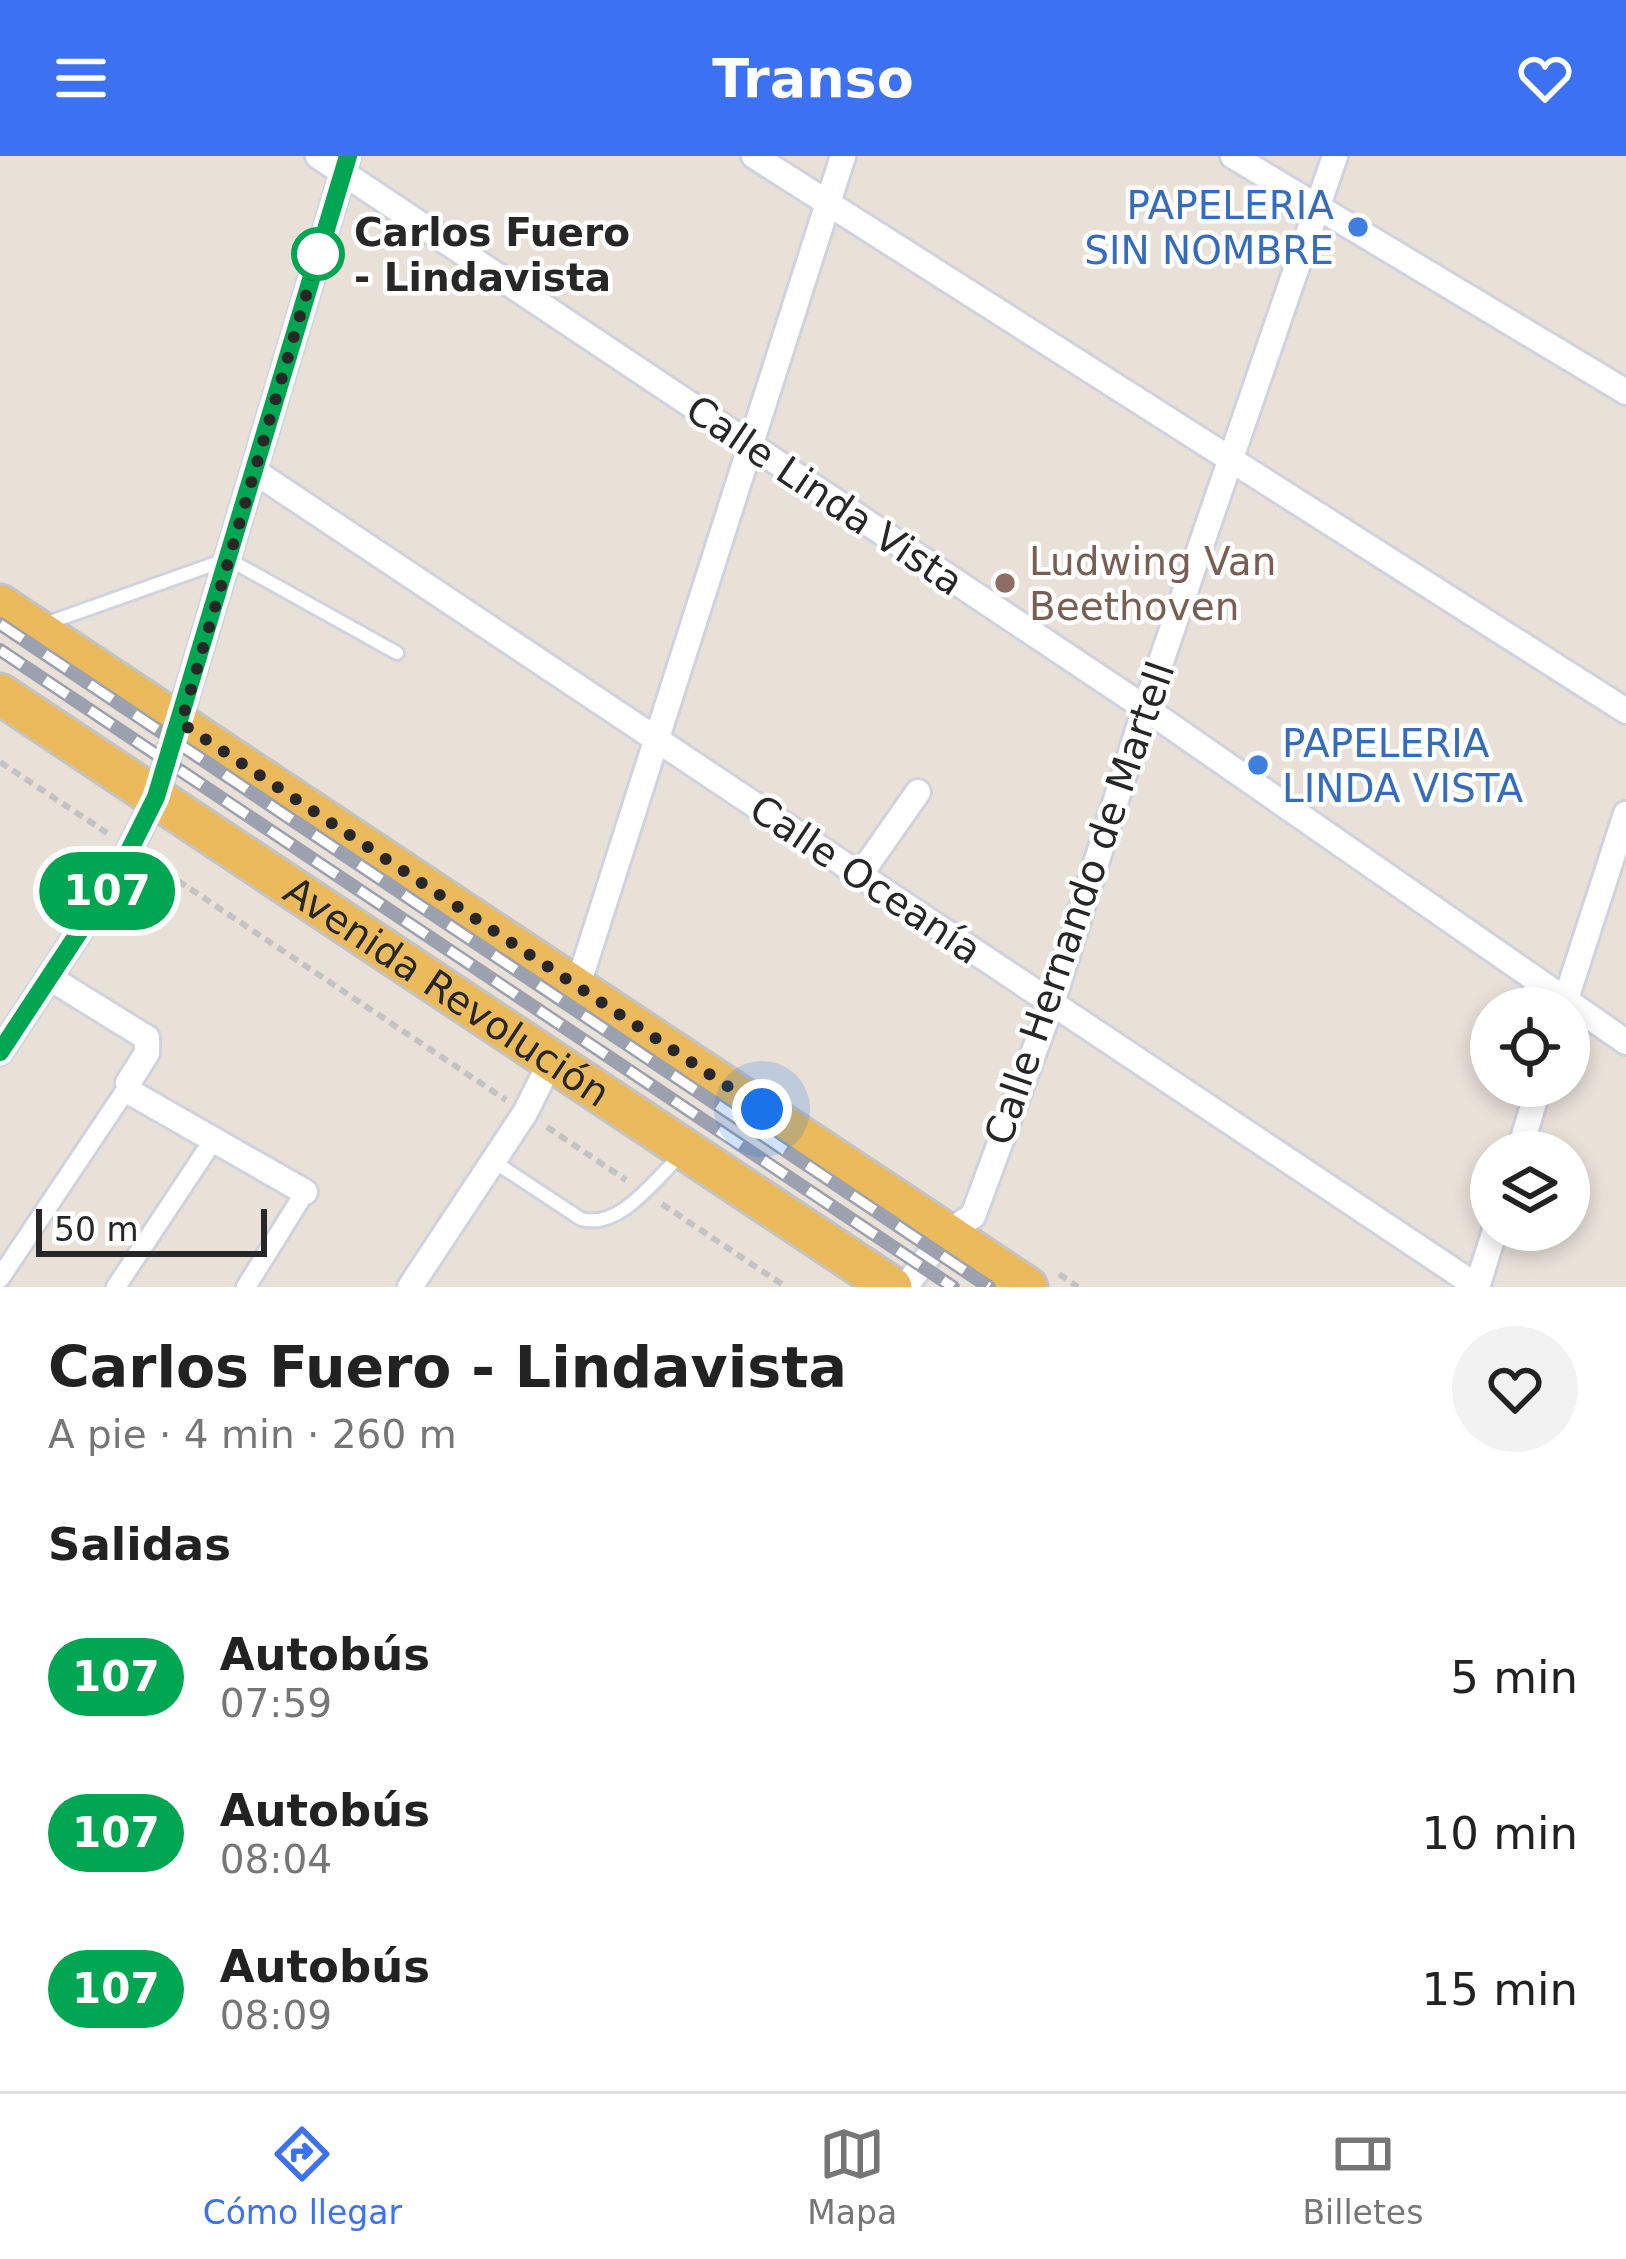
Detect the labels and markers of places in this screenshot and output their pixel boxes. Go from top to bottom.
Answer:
place label: PAPELERIA SIN NOMBRE [1084,183,1334,273]
place label: Carlos Fuero - Lindavista [354,210,630,300]
marker: PAPELERIA SIN NOMBRE [1345,214,1371,240]
marker: Carlos Fuero - Lindavista [293,229,343,279]
place label: Ludwing Van Beethoven [1029,539,1276,629]
marker: Ludwing Van Beethoven [992,570,1018,596]
place label: PAPELERIA LINDA VISTA [1282,721,1524,811]
marker: PAPELERIA LINDA VISTA [1245,752,1271,778]

